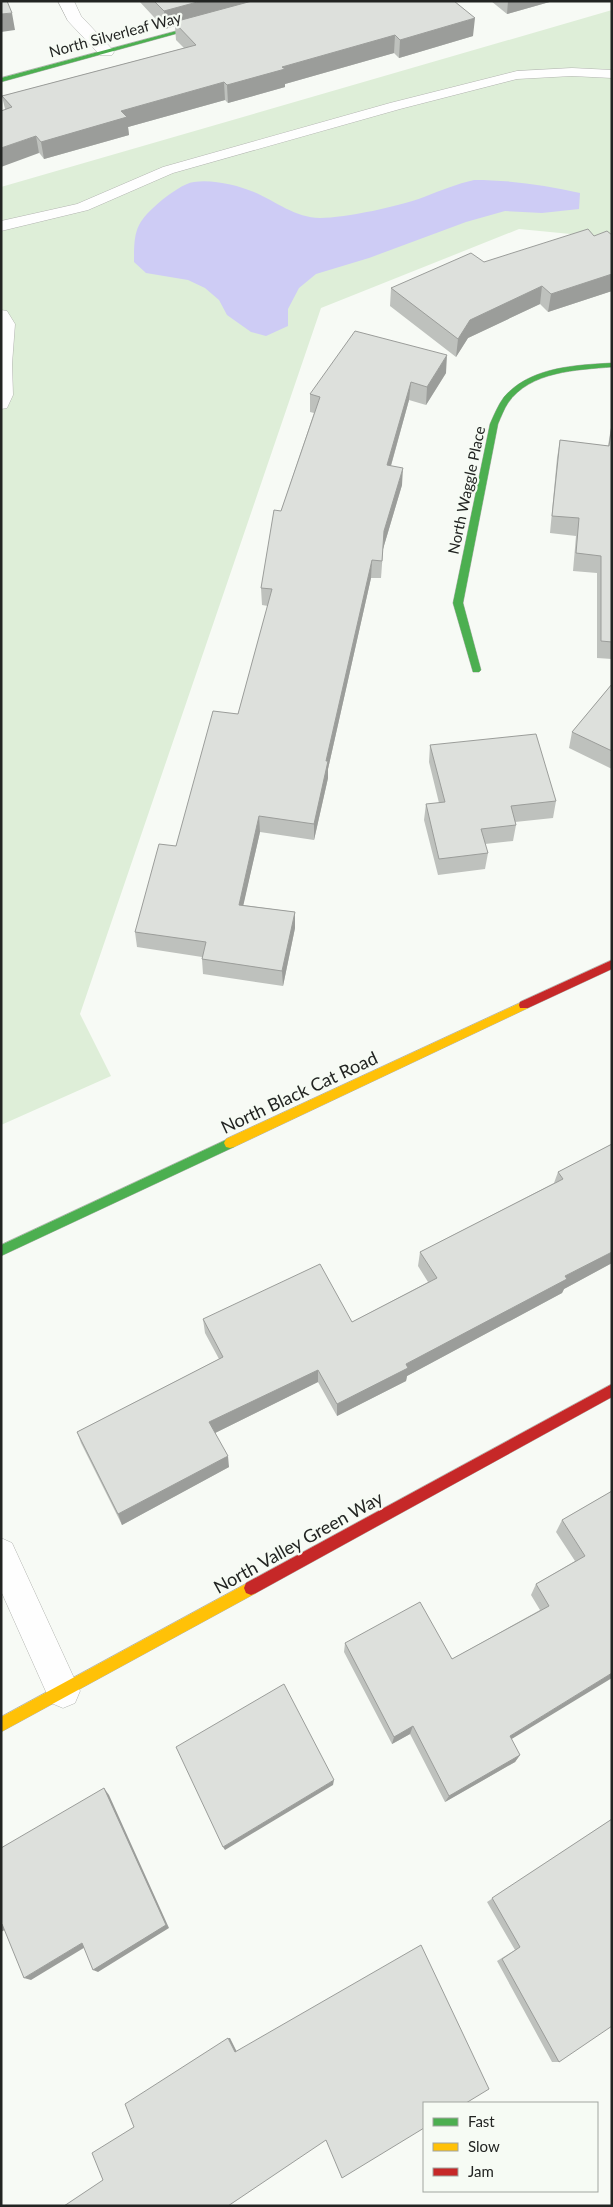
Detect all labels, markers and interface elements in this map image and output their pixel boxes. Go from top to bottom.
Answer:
street label: North Silverleaf Way [47,8,183,60]
street label: North Waggle Place [444,424,488,556]
street label: North Black Cat Road [217,1046,381,1138]
street label: North Valley Green Way [210,1486,387,1598]
legend [423,2102,598,2192]
text: Fast [468,2112,495,2130]
text: Slow [468,2137,500,2155]
text: Jam [468,2162,494,2180]

